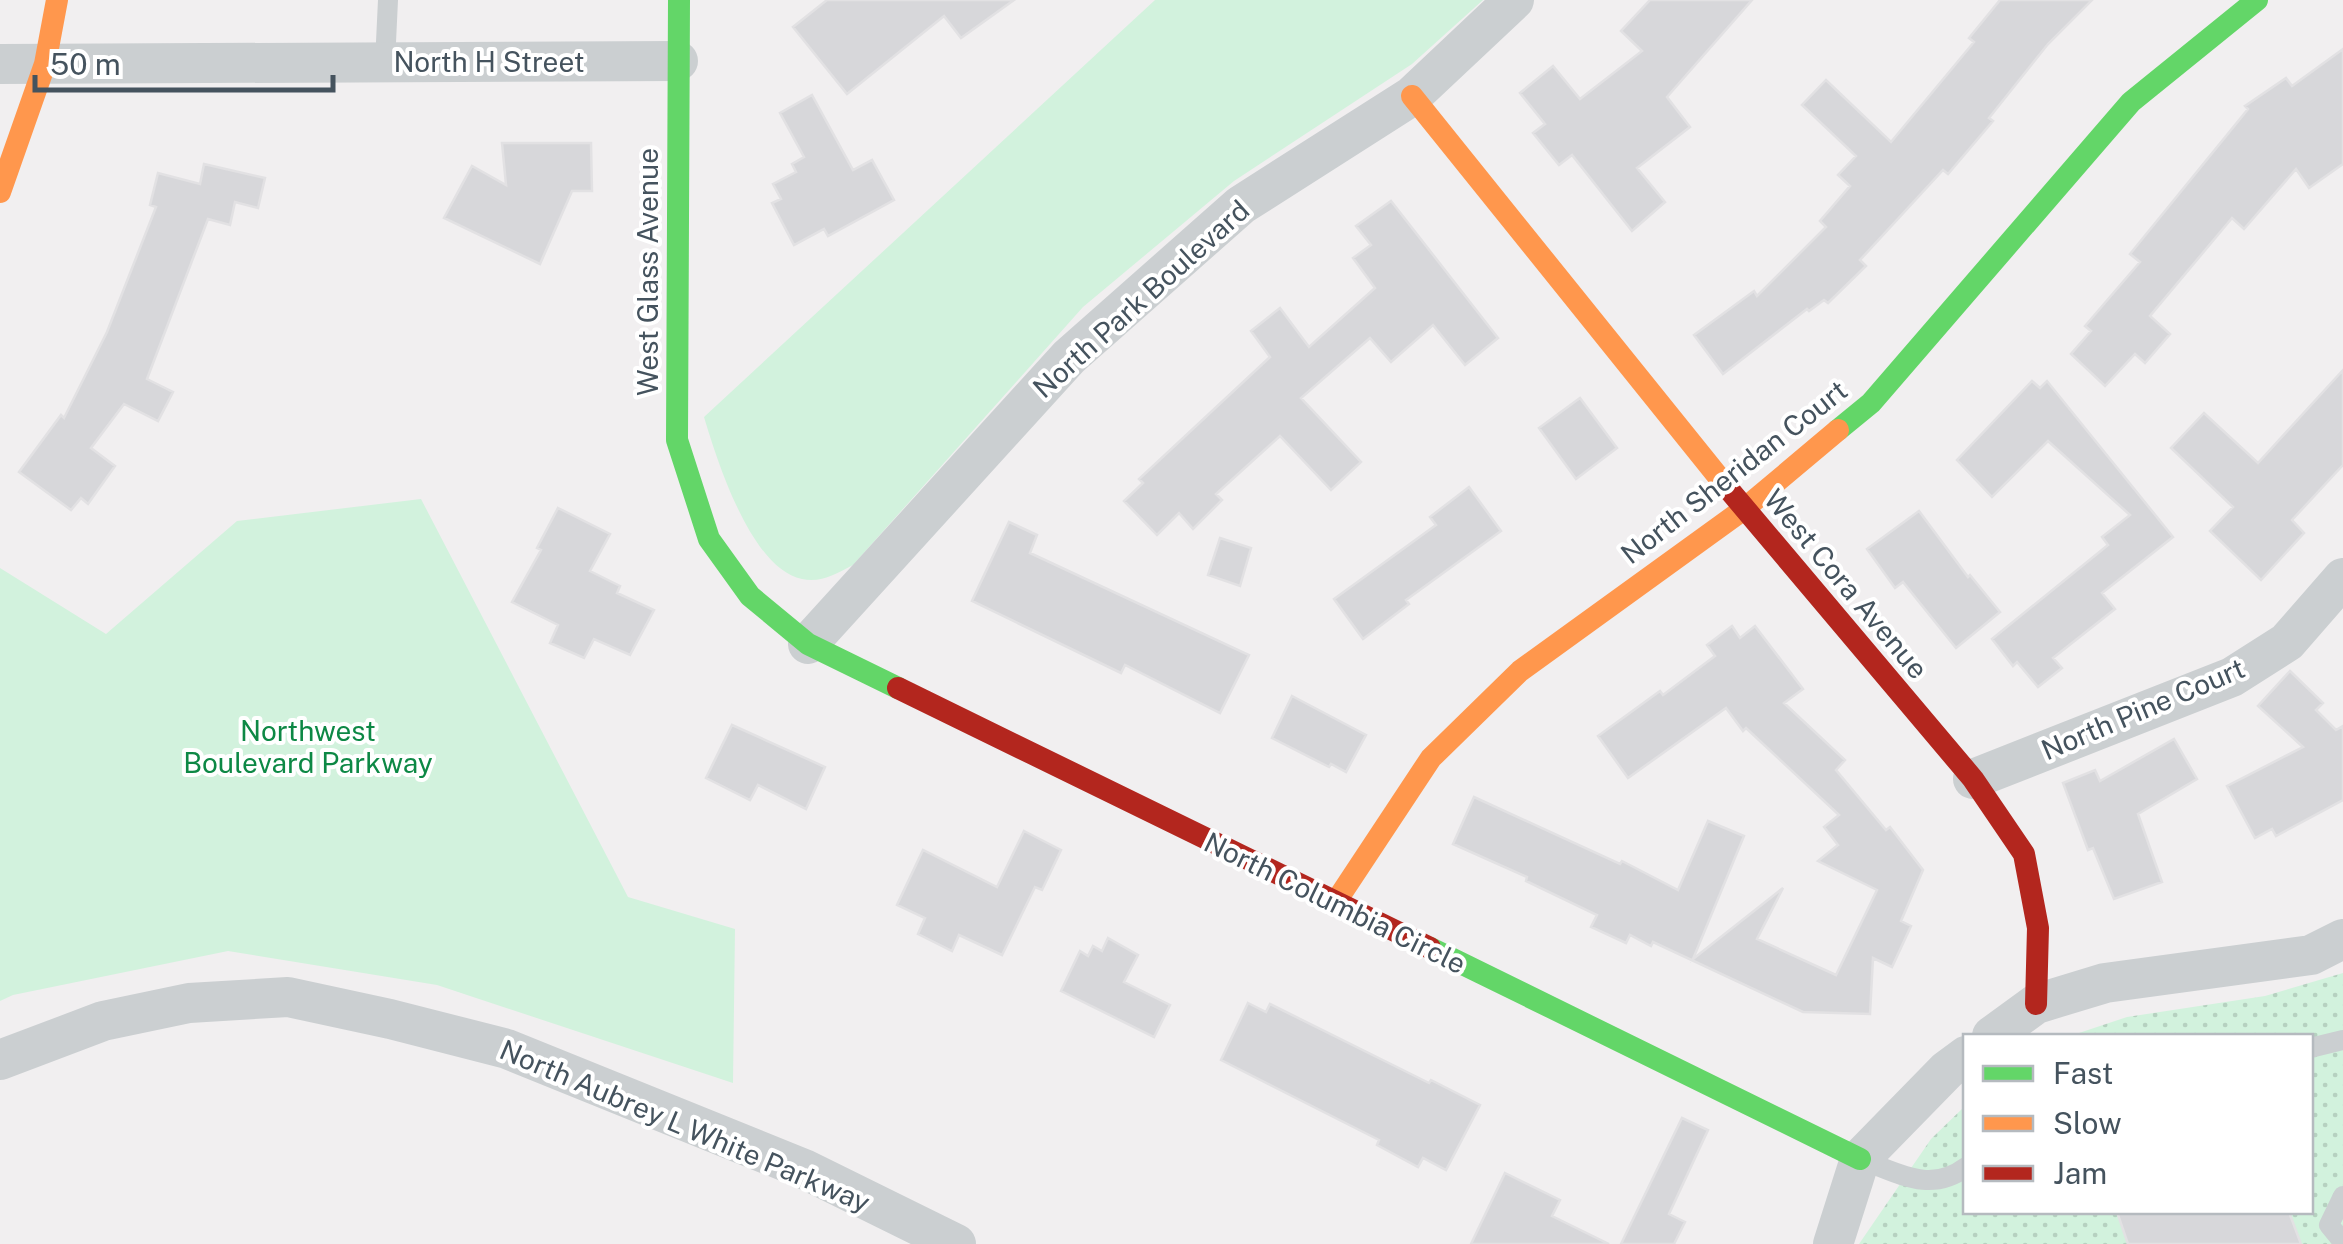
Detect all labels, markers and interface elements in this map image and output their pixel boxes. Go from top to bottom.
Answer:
scale bar [35,30,332,92]
street label: North H Street [393,45,585,78]
text: 50 m [50,46,121,82]
street label: West Glass Avenue [631,148,664,396]
street label: North Park Boulevard [1026,193,1255,404]
street label: North Sheridan Court [1614,373,1853,570]
street label: West Cora Avenue [1758,482,1935,685]
street label: North Pine Court [2036,651,2249,766]
park label: Northwest Boulevard Parkway [183,714,433,779]
street label: North Columbia Circle [1199,825,1471,980]
street label: North Aubrey L White Parkway [495,1032,875,1219]
legend [1963,1034,2313,1214]
text: Fast [2053,1055,2113,1091]
text: Slow [2053,1105,2122,1141]
text: Jam [2053,1155,2107,1191]

